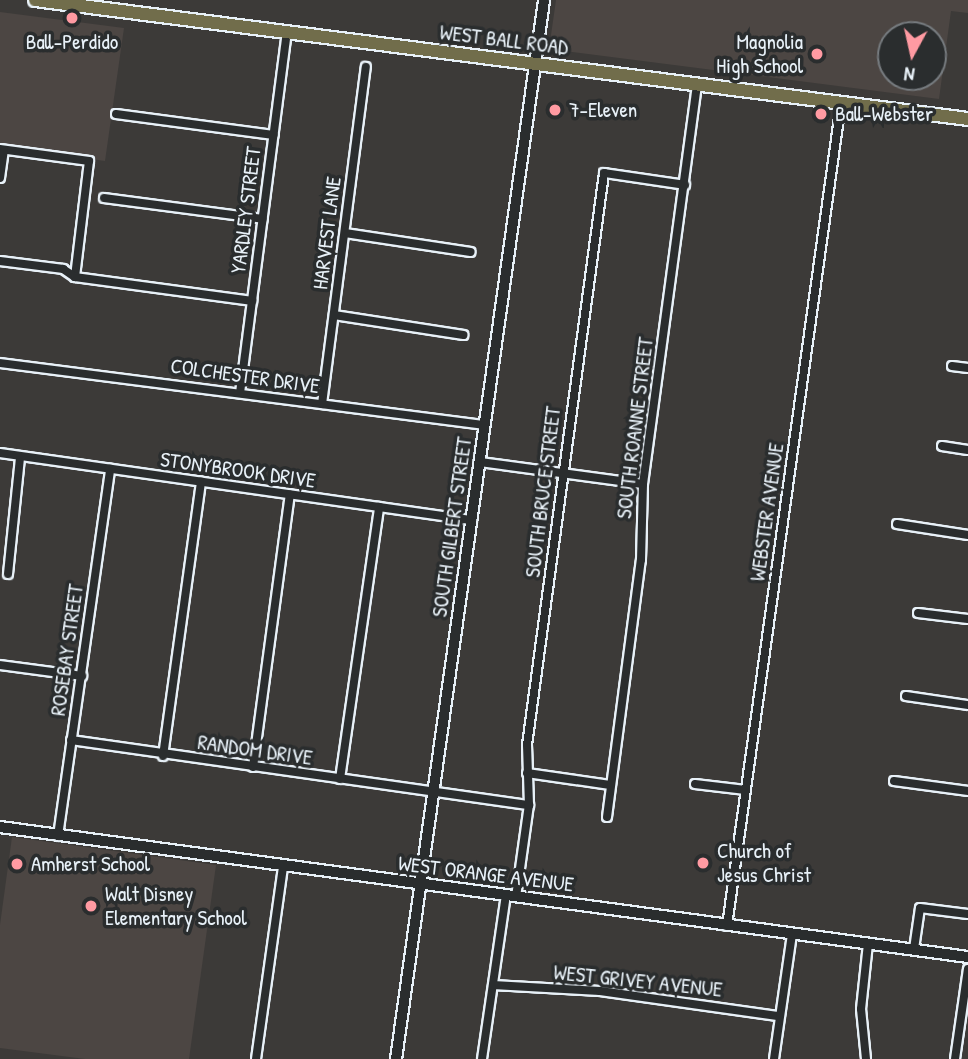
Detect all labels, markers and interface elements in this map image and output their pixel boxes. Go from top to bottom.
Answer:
marker: Ball-Perdido [64,10,80,26]
street label: WEST BALL ROAD [438,20,570,60]
north arrow [877,21,947,91]
place label: Ball-Perdido [26,29,118,55]
place label: Magnolia High School [716,29,803,79]
marker: Magnolia High School [809,46,825,62]
text: N [903,61,916,88]
place label: 7-Eleven [569,97,637,123]
place label: Ball-Webster [835,101,933,127]
marker: 7-Eleven [547,102,563,118]
marker: Ball-Webster [813,106,829,122]
street label: YARDLEY STREET [226,145,266,275]
street label: HARVEST LANE [308,175,346,291]
street label: SOUTH ROANNE STREET [611,336,659,520]
street label: COLCHESTER DRIVE [169,353,321,399]
street label: SOUTH BRUCE STREET [520,405,566,579]
street label: SOUTH GILBERT STREET [427,435,477,619]
street label: WEBSTER AVENUE [745,441,789,583]
street label: STONYBROOK DRIVE [159,447,317,493]
street label: ROSEBAY STREET [45,583,89,717]
street label: RANDOM DRIVE [196,729,314,771]
place label: Church of Jesus Christ [717,838,811,888]
place label: Amherst School [31,851,150,877]
street label: WEST ORANGE AVENUE [397,851,575,897]
marker: Church of Jesus Christ [695,855,711,871]
marker: Amherst School [9,856,25,872]
place label: Walt Disney Elementary School [105,881,247,931]
marker: Walt Disney Elementary School [83,898,99,914]
street label: WEST GRIVEY AVENUE [552,960,724,1002]

